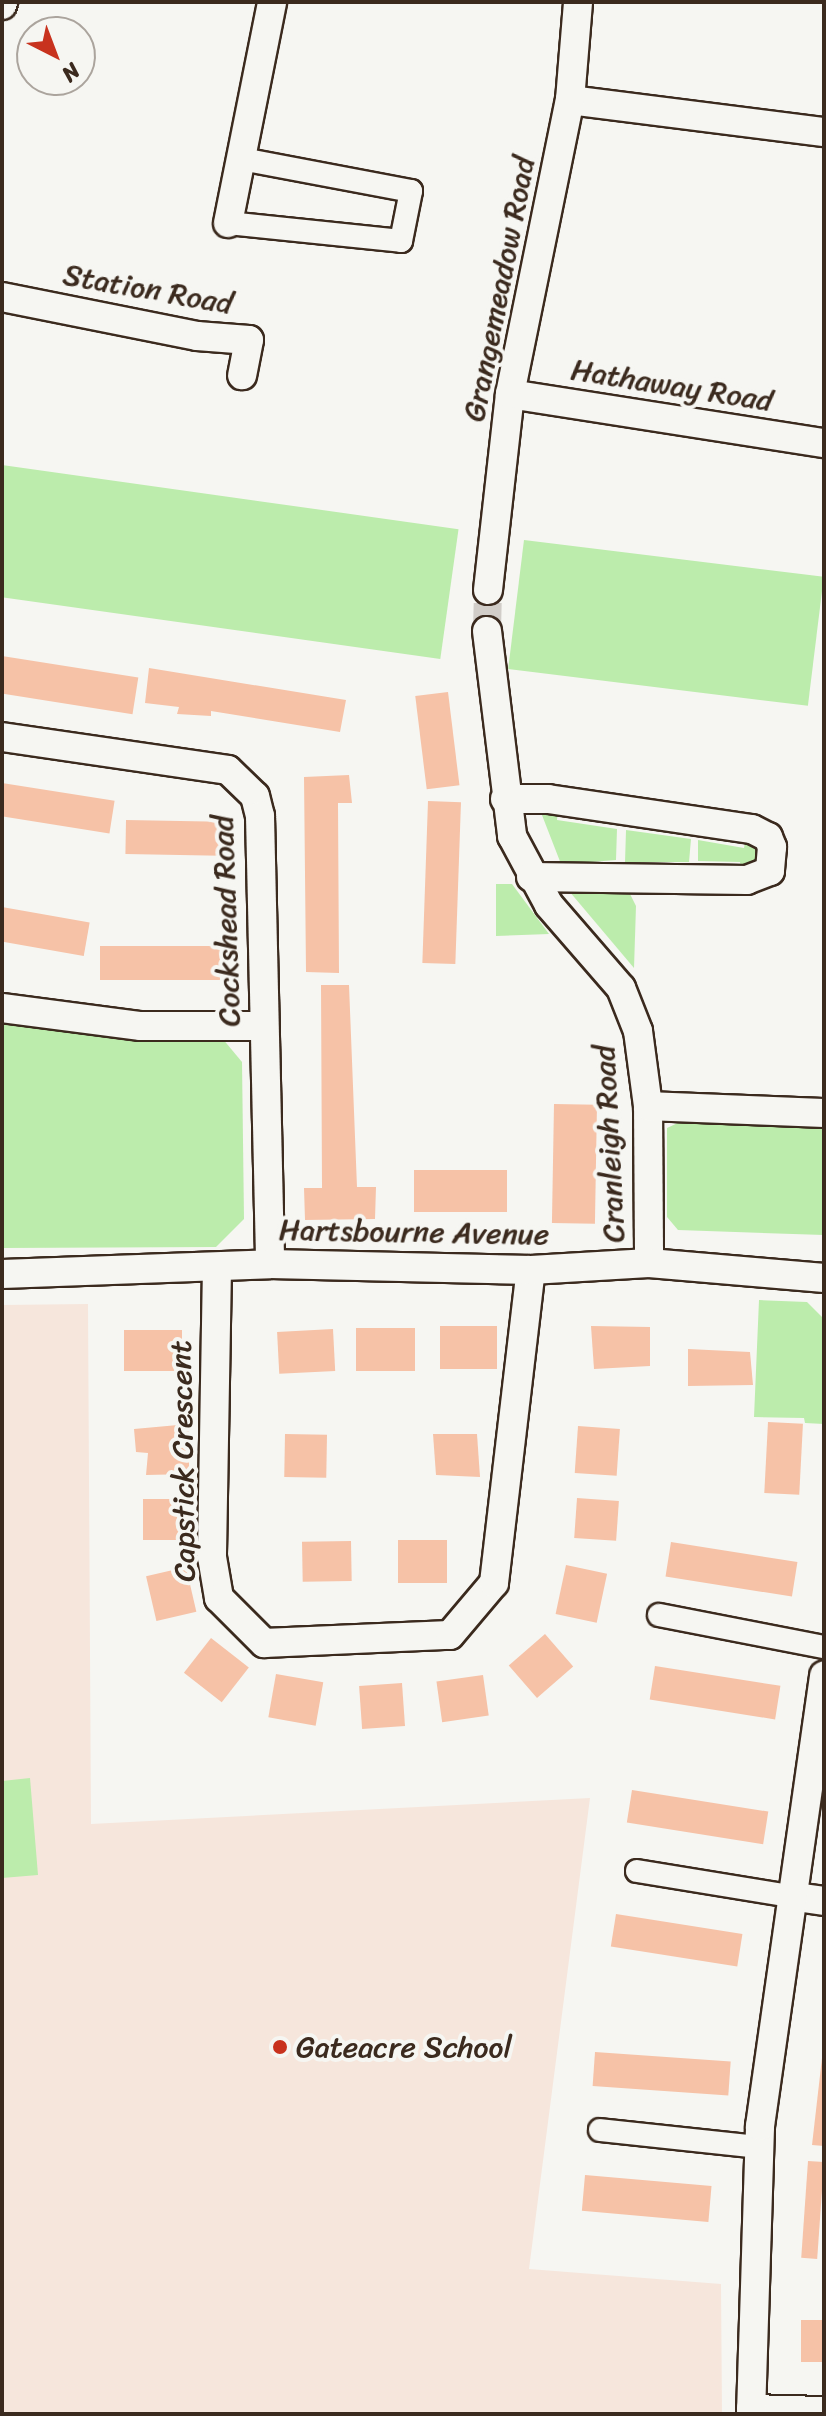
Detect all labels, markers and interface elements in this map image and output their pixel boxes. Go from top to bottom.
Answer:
north arrow [16,16,96,96]
text: N [52,53,90,92]
street label: Grangemeadow Road [456,153,542,425]
street label: Station Road [60,256,236,322]
street label: Hathaway Road [569,351,775,419]
street label: Cockshead Road [204,815,248,1027]
street label: Cranleigh Road [586,1044,632,1244]
street label: Hartsbourne Avenue [279,1212,549,1252]
street label: Capstick Crescent [163,1340,203,1582]
place label: Gateacre School [296,2029,512,2065]
marker: Gateacre School [271,2038,289,2056]

